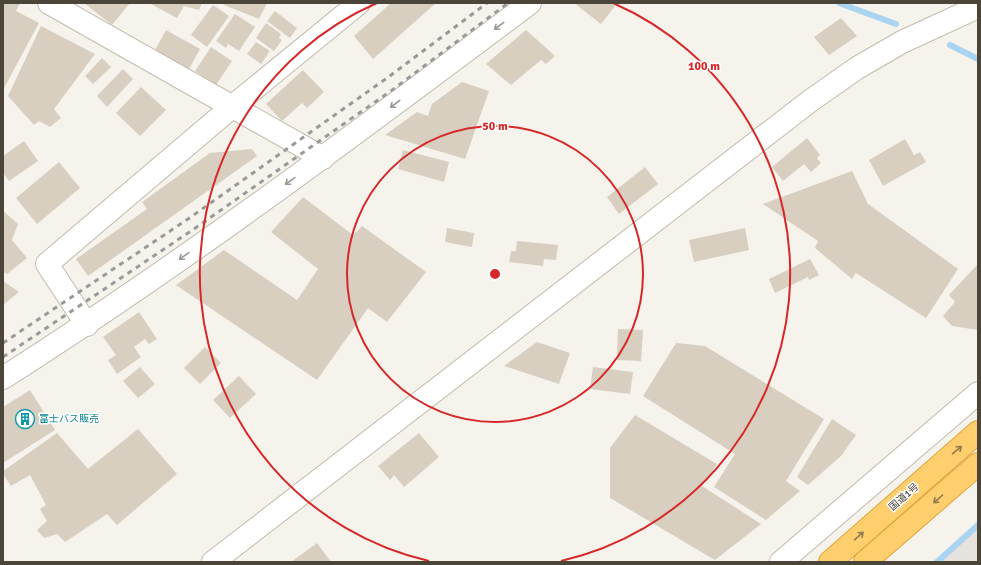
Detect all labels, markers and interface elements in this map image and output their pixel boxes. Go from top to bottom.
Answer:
one-way arrow [494,22,505,31]
text: 100 m [688,59,720,74]
one-way arrow [390,100,401,109]
text: 50 m [482,119,508,134]
one-way arrow [285,177,296,185]
one-way arrow [179,252,190,260]
centre of rings [488,267,502,281]
building icon: 富士バス販売 [14,408,36,430]
place label: 富士バス販売 [39,413,99,425]
one-way arrow [951,446,962,455]
street label: 国道1号 [887,481,921,513]
one-way arrow [933,494,943,503]
one-way arrow [854,532,864,541]

